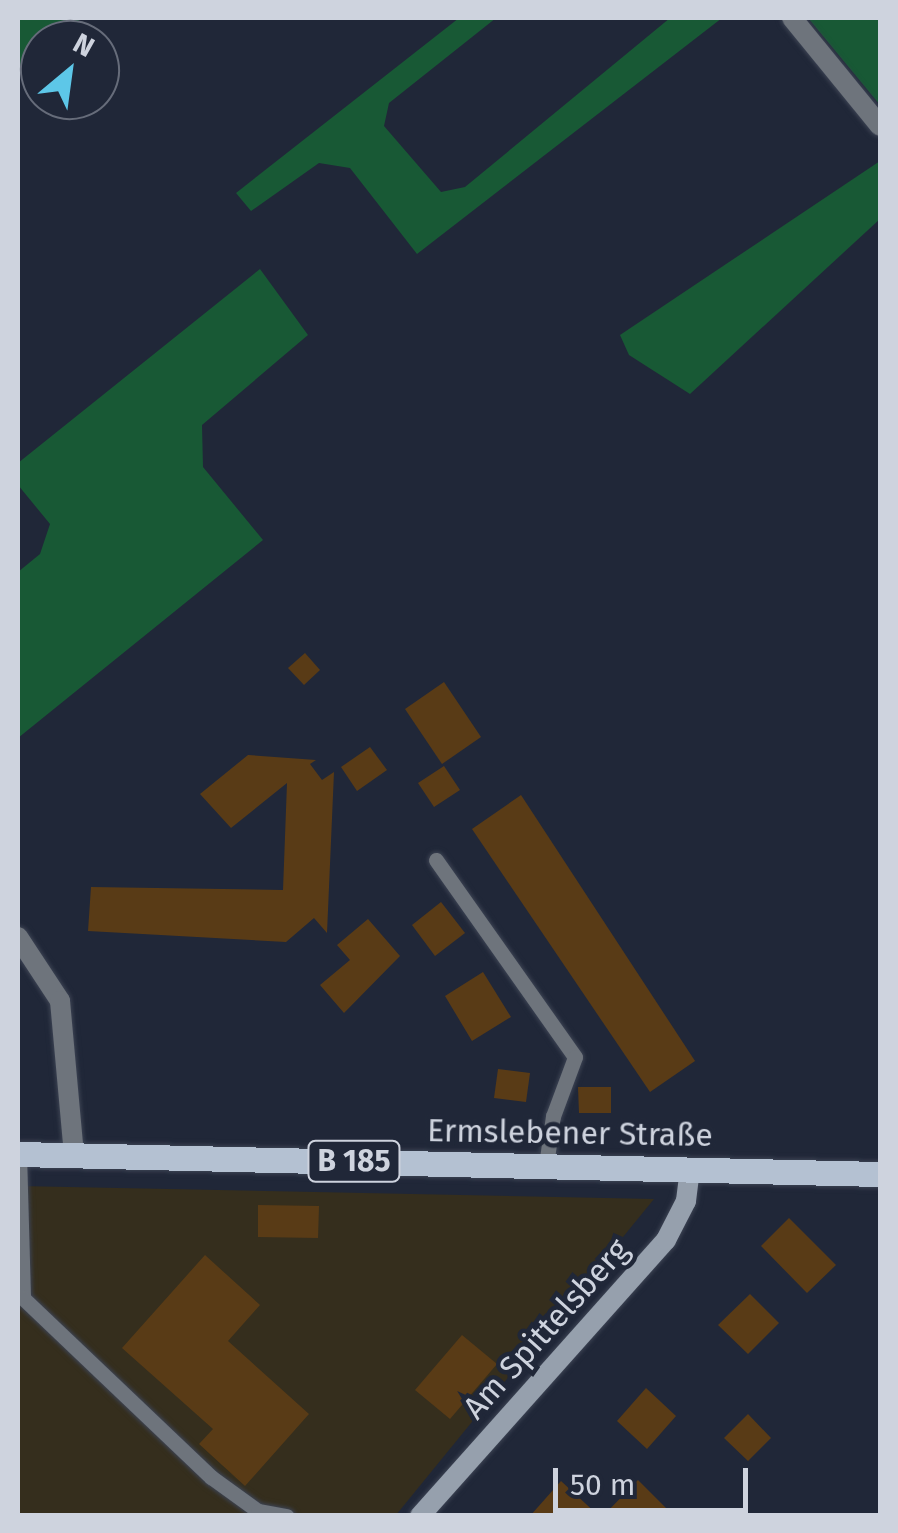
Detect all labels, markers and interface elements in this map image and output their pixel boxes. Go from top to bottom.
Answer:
north arrow [20,20,120,120]
text: N [68,26,100,64]
street label: Ermslebener Straße [427,1111,713,1155]
road number: B 185 [306,1136,402,1186]
street label: Am Spittelsberg [455,1231,637,1427]
scale bar [558,1448,753,1510]
text: 50 m [570,1467,635,1503]

